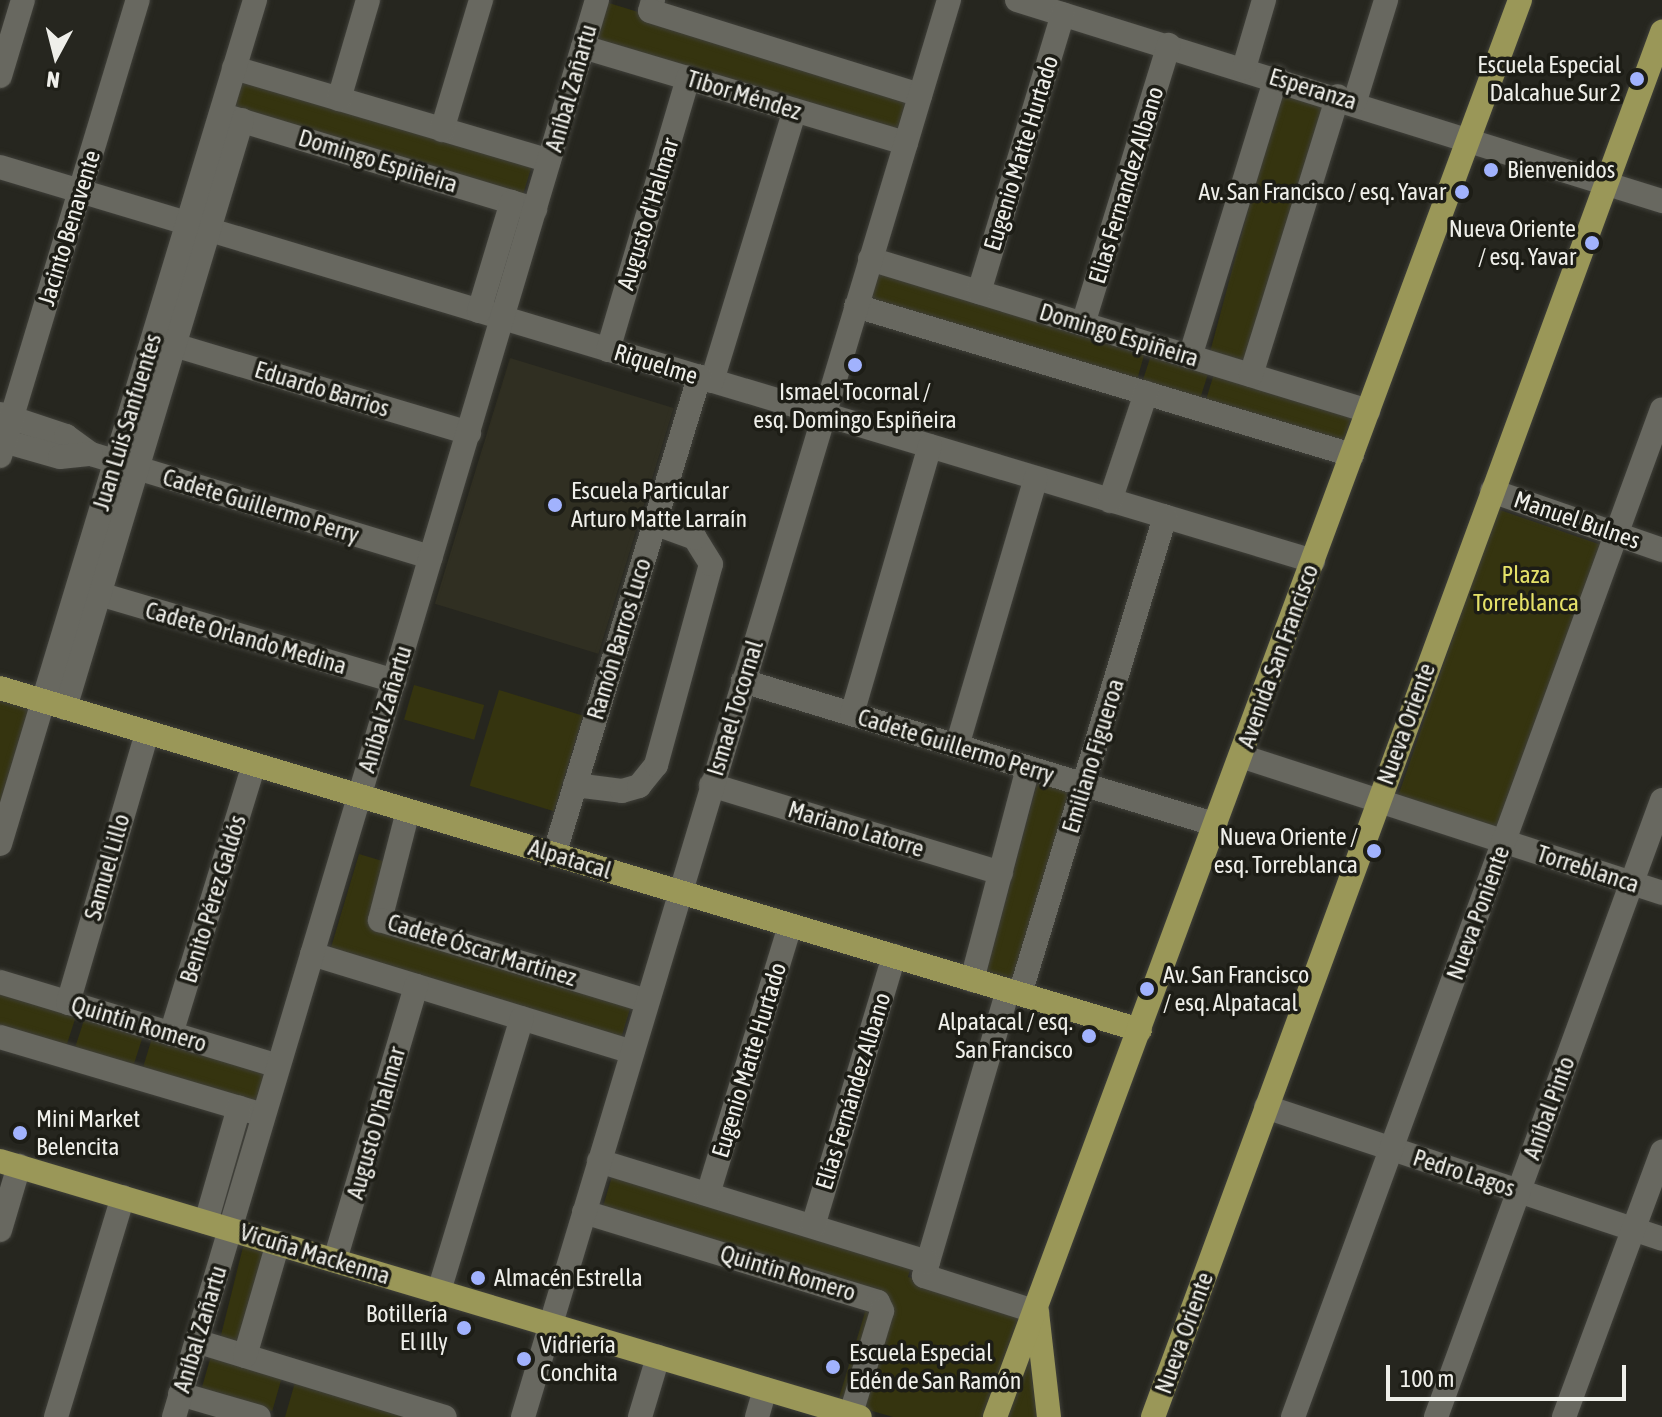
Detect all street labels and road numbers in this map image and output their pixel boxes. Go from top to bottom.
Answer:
street label: Aníbal Zañartu [539,21,603,155]
street label: Eugenio Matte Hurtado [978,52,1064,254]
street label: Esperanza [1266,62,1360,116]
street label: Tibor Méndez [683,64,805,126]
street label: Elias Fernandez Albano [1082,83,1170,287]
street label: Domingo Espiñeira [295,123,461,199]
street label: Augusto d'Halmar [611,135,685,293]
street label: Jacinto Benavente [32,147,106,309]
street label: Domingo Espiñeira [1036,297,1202,373]
street label: Juan Luis Sanfuentes [86,330,168,514]
street label: Riquelme [611,338,701,390]
street label: Eduardo Barrios [251,355,393,423]
street label: Cadete Guillermo Perry [159,462,363,550]
street label: Manuel Bulnes [1510,485,1644,555]
street label: Ramón Barros Luco [581,555,657,723]
street label: Avenida San Francisco [1231,560,1325,752]
street label: Cadete Orlando Medina [142,596,350,680]
street label: Ismael Tocornal [701,637,769,779]
street label: Aníbal Zañartu [352,642,418,776]
street label: Nueva Oriente [1371,659,1441,789]
street label: Emiliano Figueroa [1056,675,1130,837]
street label: Cadete Guillermo Perry [854,702,1058,790]
street label: Mariano Latorre [785,795,927,863]
street label: Samuel Lillo [78,811,136,923]
street label: Benito Pérez Galdós [174,812,252,986]
street label: Alpatacal [525,833,615,885]
street label: Torreblanca [1533,839,1643,899]
street label: Nueva Poniente [1440,842,1516,984]
street label: Cadete Óscar Martínez [384,908,580,992]
street label: Eugenio Matte Hurtado [706,959,792,1161]
street label: Elías Fernández Albano [809,989,897,1193]
street label: Quintín Romero [68,990,210,1058]
street label: Augusto D'halmar [341,1044,411,1202]
street label: Aníbal Pinto [1517,1053,1581,1163]
street label: Pedro Lagos [1409,1143,1519,1203]
street label: Vicuña Mackenna [236,1218,394,1290]
street label: Quintín Romero [717,1239,859,1307]
street label: Aníbal Zañartu [167,1262,233,1396]
street label: Nueva Oriente [1149,1268,1219,1398]

